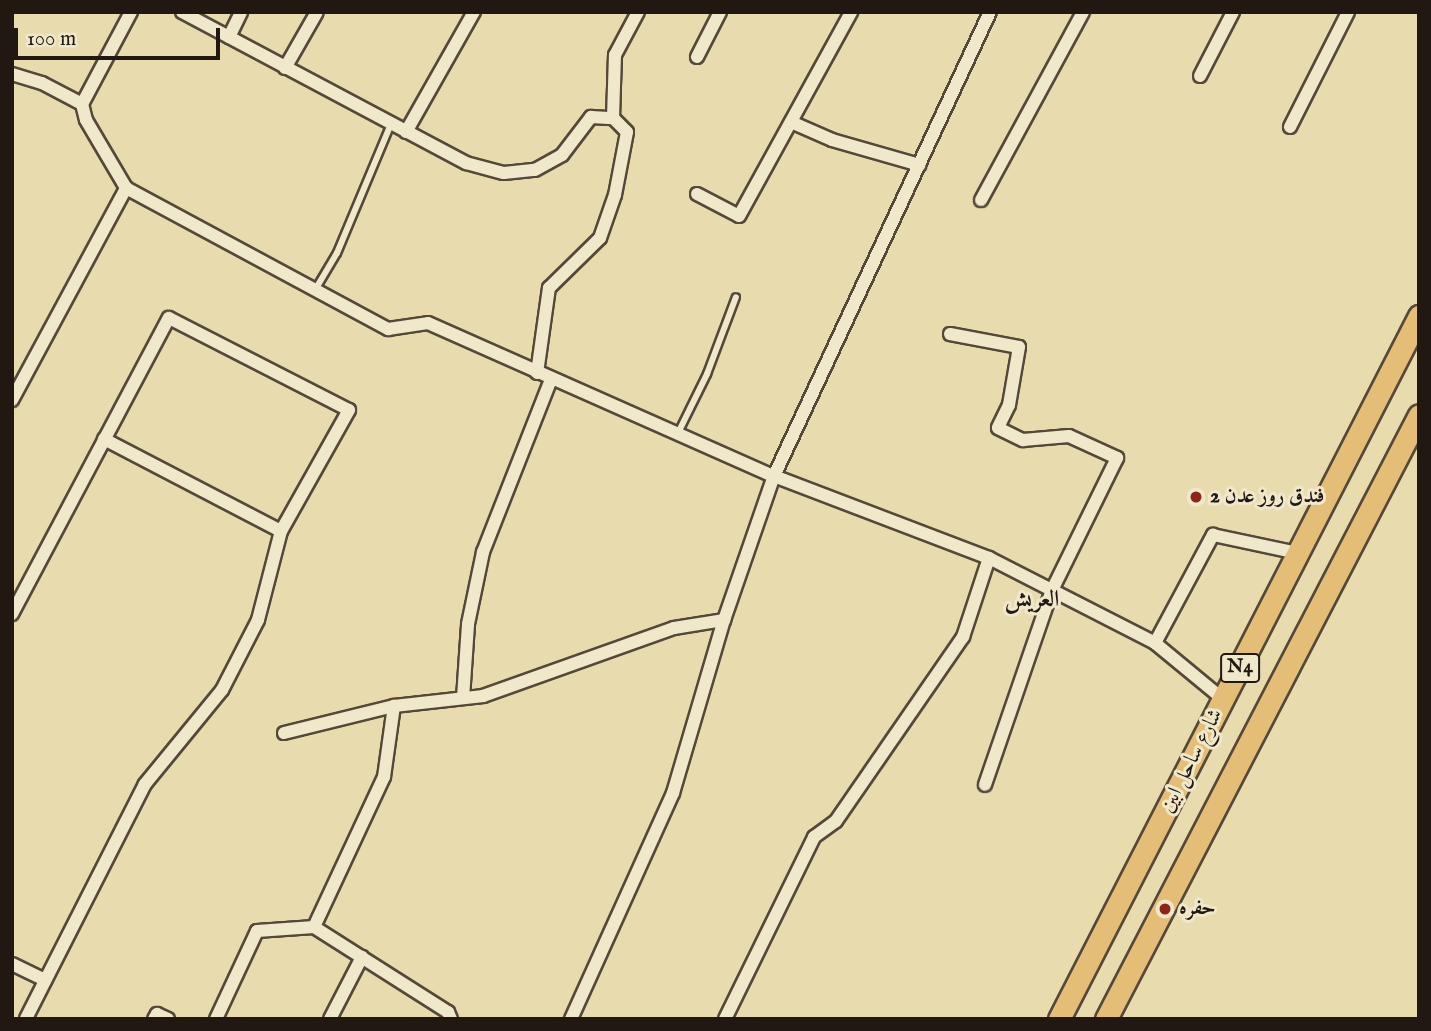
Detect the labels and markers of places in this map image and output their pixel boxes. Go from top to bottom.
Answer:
place label: فندق روز عدن 2 [1210,484,1324,510]
marker: فندق روز عدن 2 [1188,489,1204,505]
place label: حفره [1179,896,1216,922]
marker: حفره [1157,901,1173,917]

